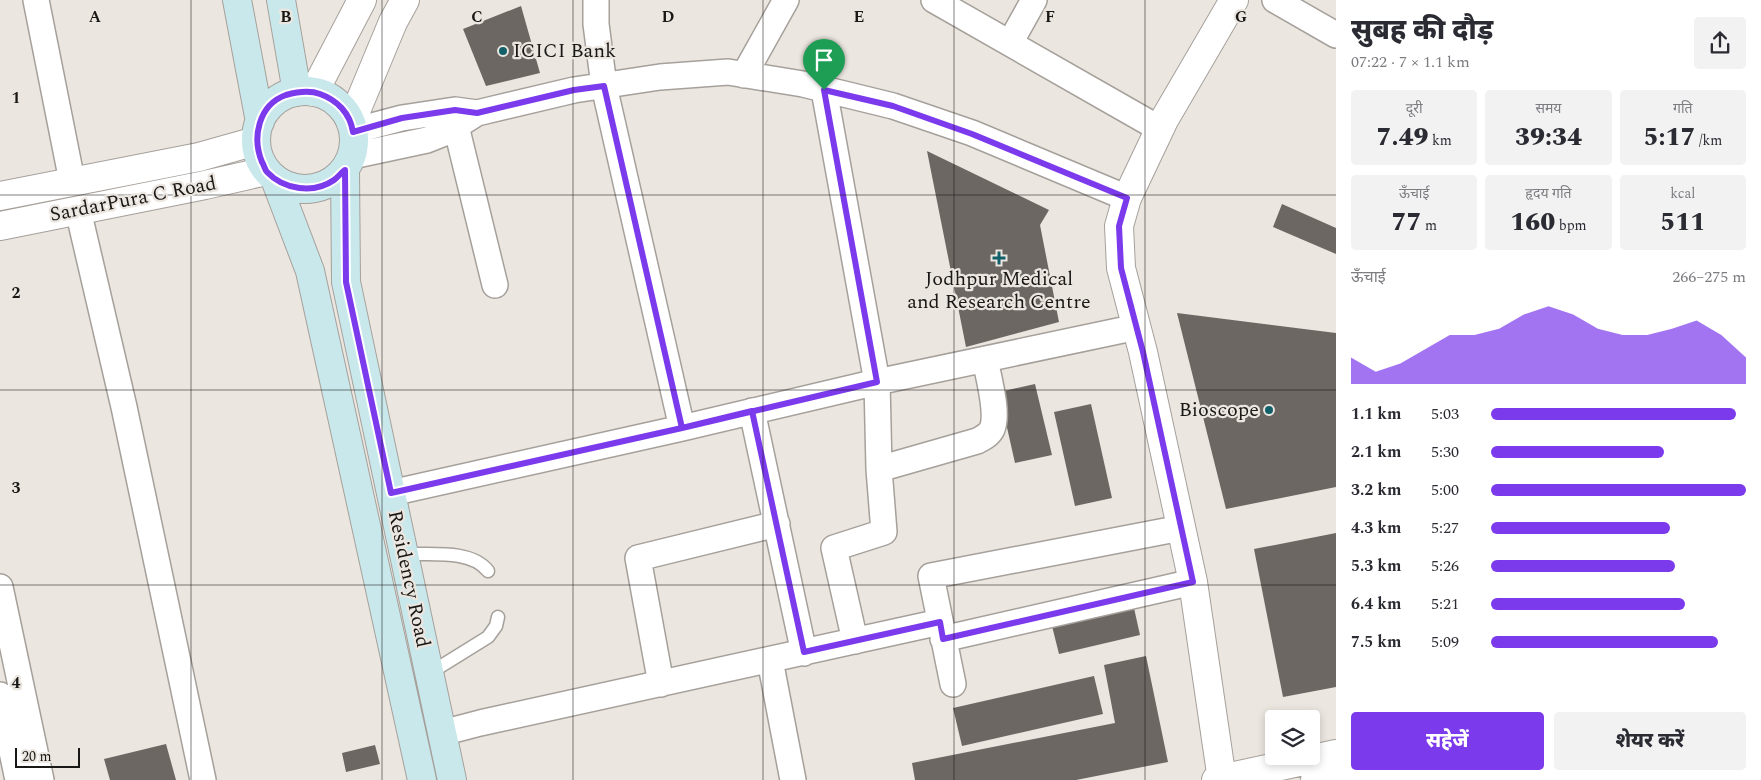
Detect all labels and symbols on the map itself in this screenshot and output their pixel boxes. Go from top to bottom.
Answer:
text: A [89,5,102,29]
text: B [280,5,292,29]
text: C [471,5,483,29]
text: D [662,5,675,29]
text: E [854,5,864,29]
text: F [1045,5,1055,29]
text: G [1235,5,1247,29]
place label: ICICI Bank [513,36,616,66]
pin [803,39,845,90]
marker: ICICI Bank [497,45,509,57]
text: 1 [12,86,20,110]
street label: SardarPura C Road [47,168,219,230]
marker: Jodhpur Medical and Research Centre [992,251,1006,265]
place label: Jodhpur Medical and Research Centre [907,264,1091,317]
text: 2 [12,281,21,305]
place label: Bioscope [1179,395,1259,425]
marker: Bioscope [1263,404,1275,416]
text: 3 [12,476,21,500]
street label: Residency Road [380,508,438,650]
text: 4 [12,671,21,695]
scale bar [15,745,80,768]

